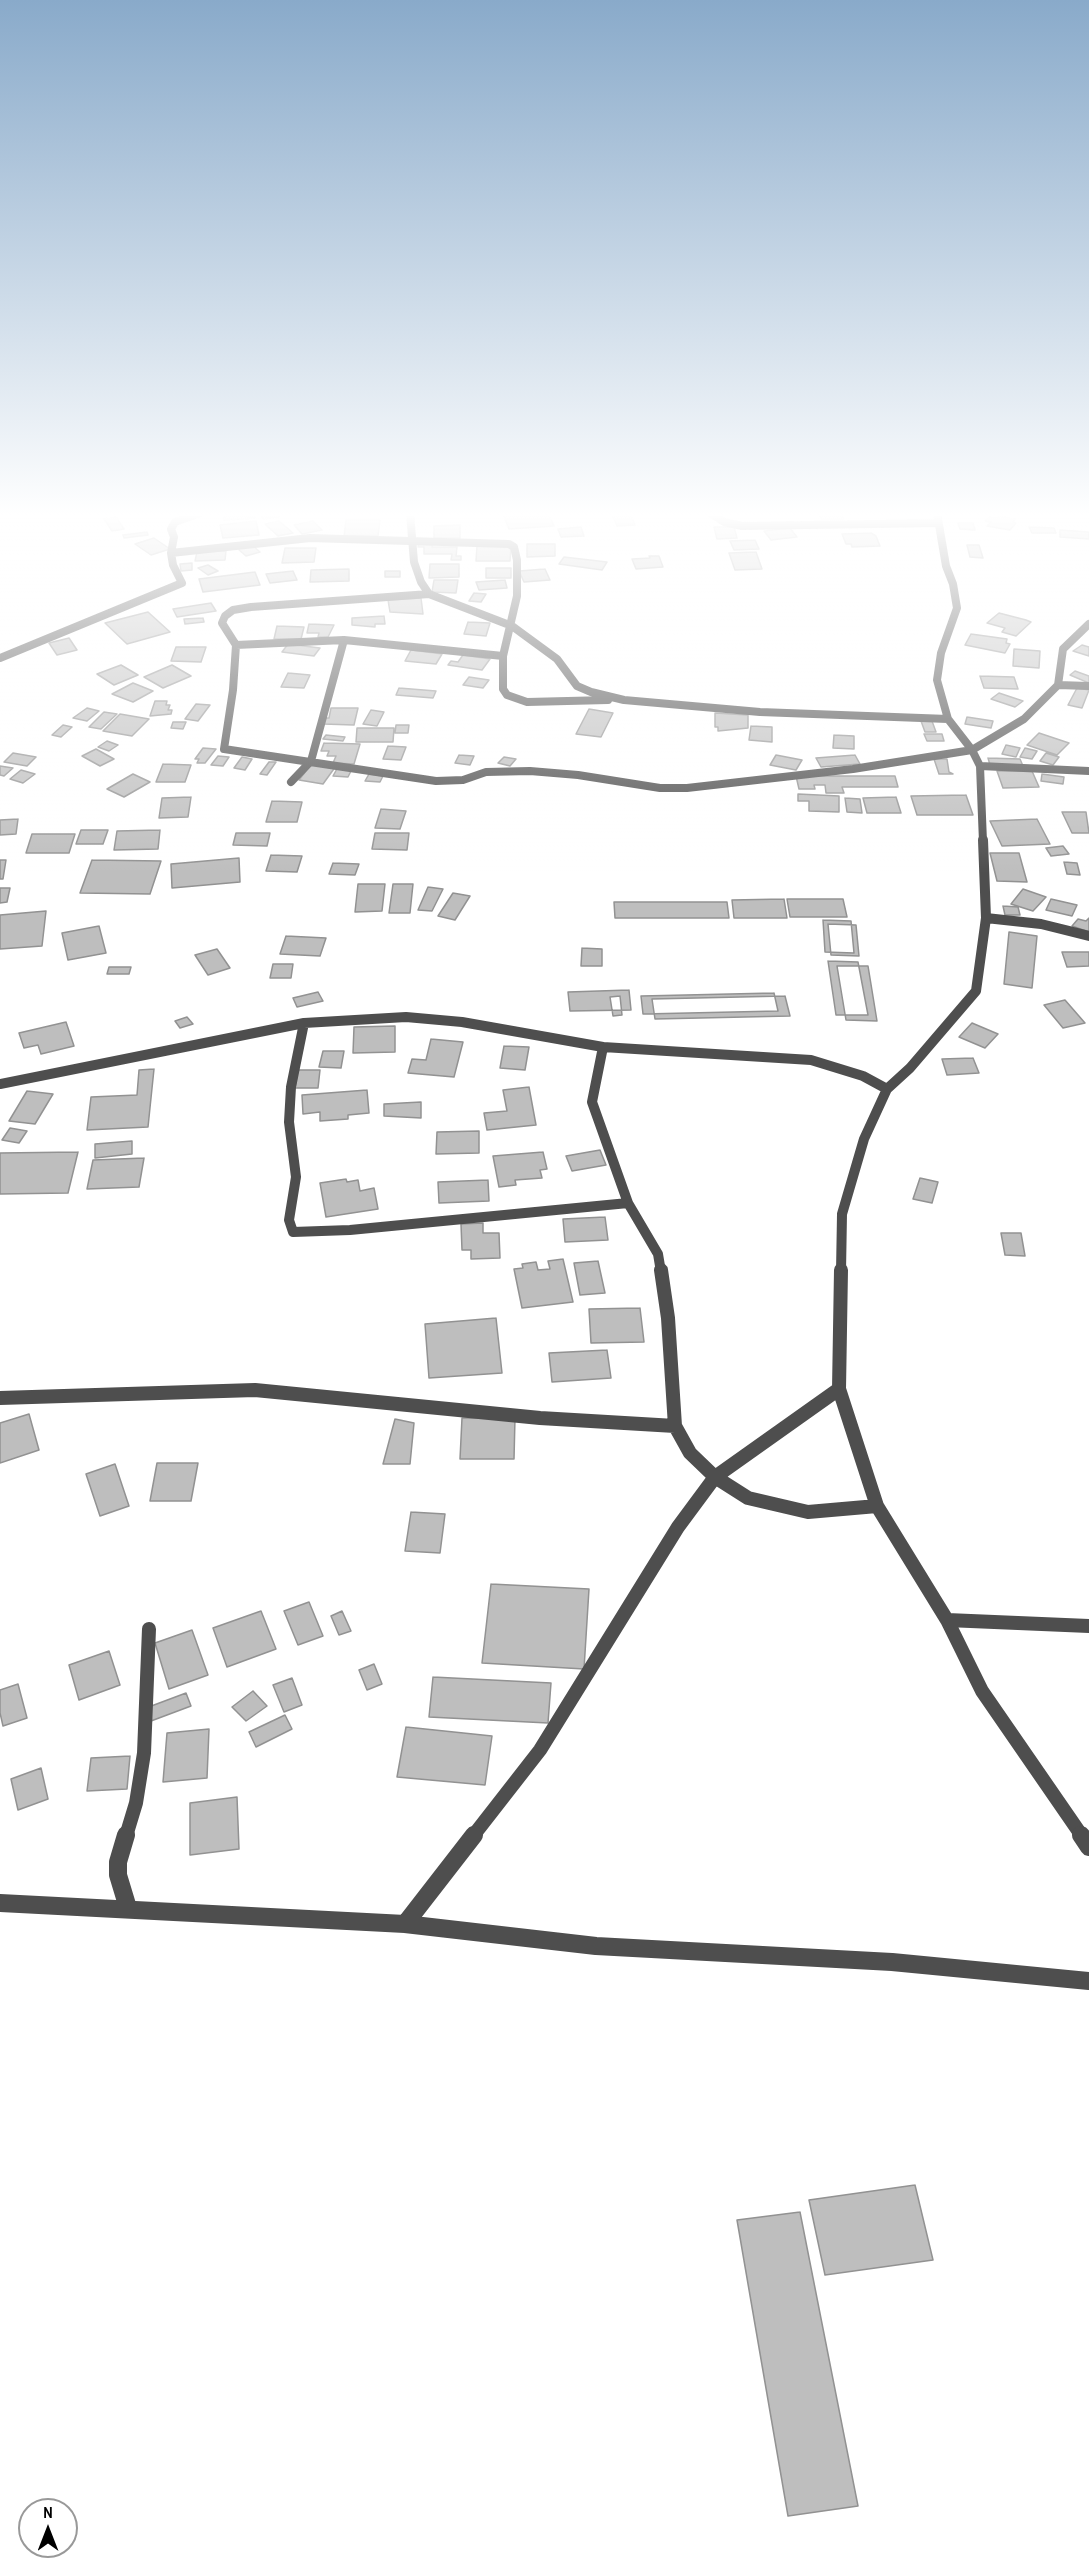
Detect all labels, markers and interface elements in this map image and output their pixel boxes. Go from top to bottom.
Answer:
north arrow [18,2498,78,2558]
text: N [43,2501,53,2523]

